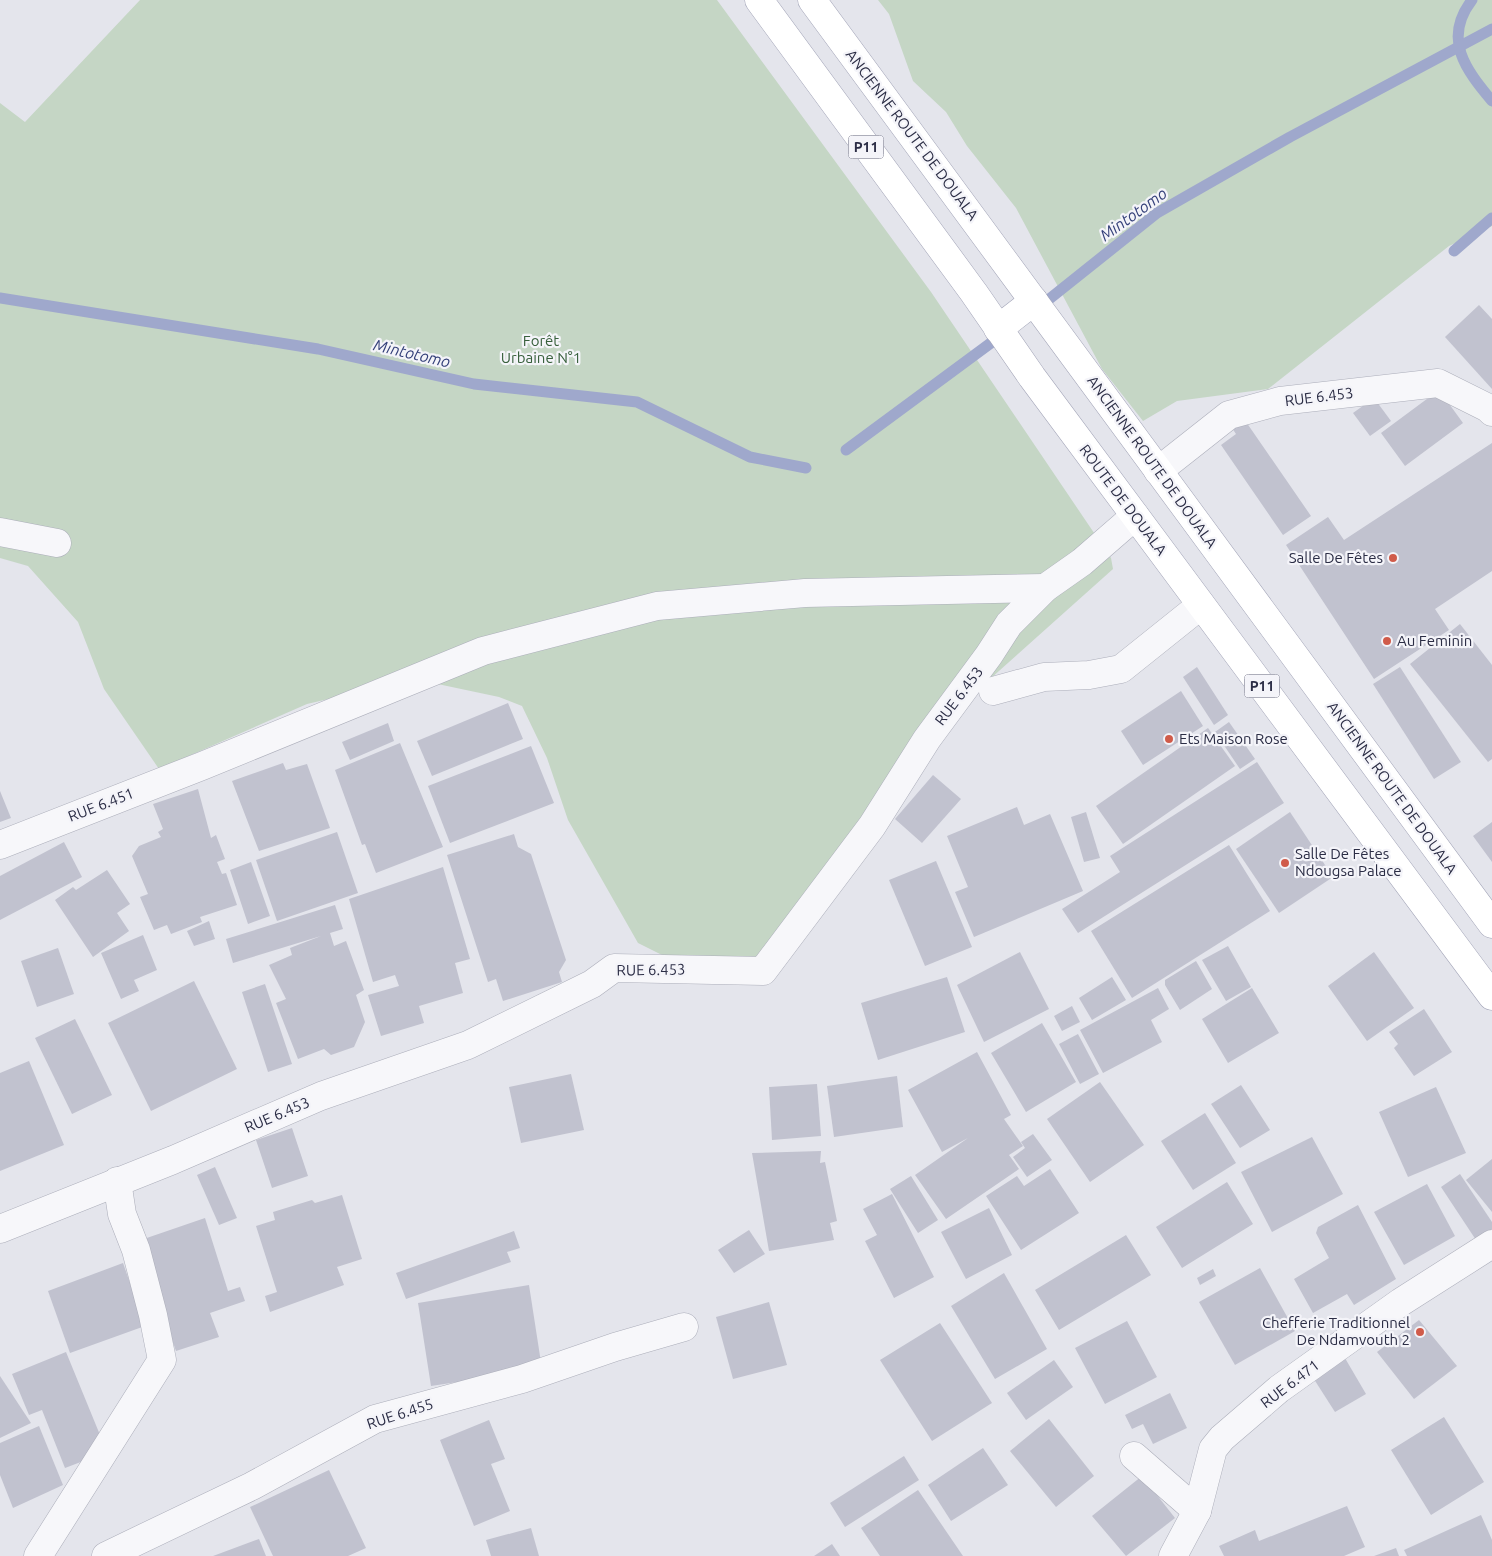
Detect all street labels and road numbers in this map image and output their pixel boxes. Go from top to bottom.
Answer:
street label: ANCIENNE ROUTE DE DOUALA [843,46,982,223]
road number: P11 [848,136,884,158]
street label: ANCIENNE ROUTE DE DOUALA [1083,372,1221,552]
street label: RUE 6.453 [1284,384,1354,409]
street label: ROUTE DE DOUALA [1076,441,1170,559]
street label: RUE 6.453 [931,663,986,728]
road number: P11 [1244,674,1280,698]
street label: ANCIENNE ROUTE DE DOUALA [1324,698,1461,877]
street label: RUE 6.451 [66,784,136,825]
street label: RUE 6.453 [616,960,686,979]
street label: RUE 6.453 [242,1093,312,1136]
street label: RUE 6.471 [1257,1356,1322,1411]
street label: RUE 6.455 [364,1395,435,1432]

